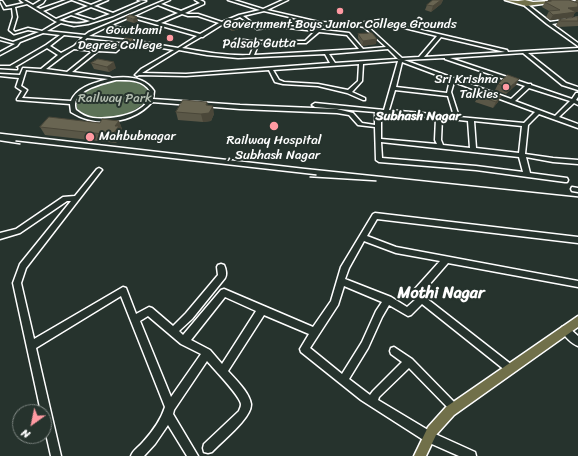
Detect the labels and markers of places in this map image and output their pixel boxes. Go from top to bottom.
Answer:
marker: Government Boys Junior College Grounds [335,6,345,16]
place label: Government Boys Junior College Grounds [223,17,457,33]
place label: Gowthami Degree College [78,23,162,54]
marker: Gowthami Degree College [165,33,175,43]
place label: Sri Krishna Talkies [434,72,498,103]
marker: Sri Krishna Talkies [501,82,511,92]
marker: Railway Hospital , Subhash Nagar [268,120,280,132]
place label: Mahbubnagar [99,129,176,145]
marker: Mahbubnagar [84,131,96,143]
place label: Railway Hospital , Subhash Nagar [227,133,321,164]

